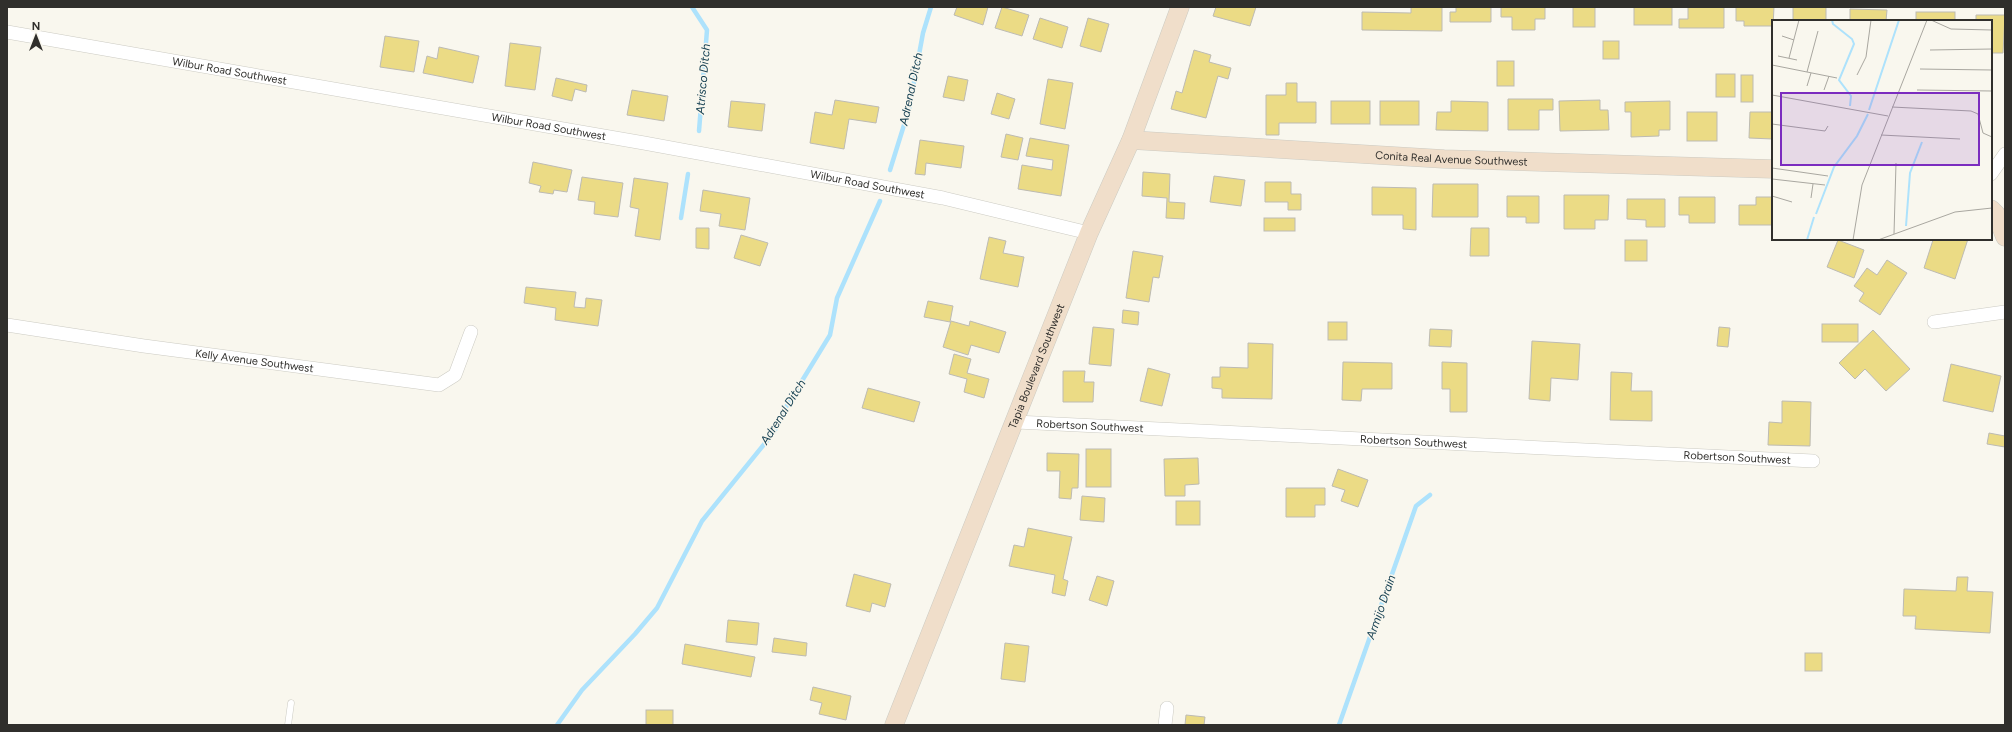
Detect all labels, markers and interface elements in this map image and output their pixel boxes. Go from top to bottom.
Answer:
north arrow [16,16,56,56]
text: N [32,20,40,33]
inset map [1772,20,1992,240]
water label: Atrisco Ditch [693,43,713,116]
water label: Adrenal Ditch [896,51,926,128]
street label: Wilbur Road Southwest [171,54,288,87]
street label: Wilbur Road Southwest [491,110,607,143]
street label: Conita Real Avenue Southwest [1375,148,1528,168]
street label: Wilbur Road Southwest [809,167,926,201]
street label: Tapia Boulevard Southwest [1006,302,1067,431]
street label: Kelly Avenue Southwest [194,346,314,375]
water label: Adrenal Ditch [757,377,809,448]
street label: Robertson Southwest [1036,417,1144,435]
street label: Robertson Southwest [1360,432,1467,451]
street label: Robertson Southwest [1683,448,1791,466]
water label: Armijo Drain [1363,573,1399,642]

